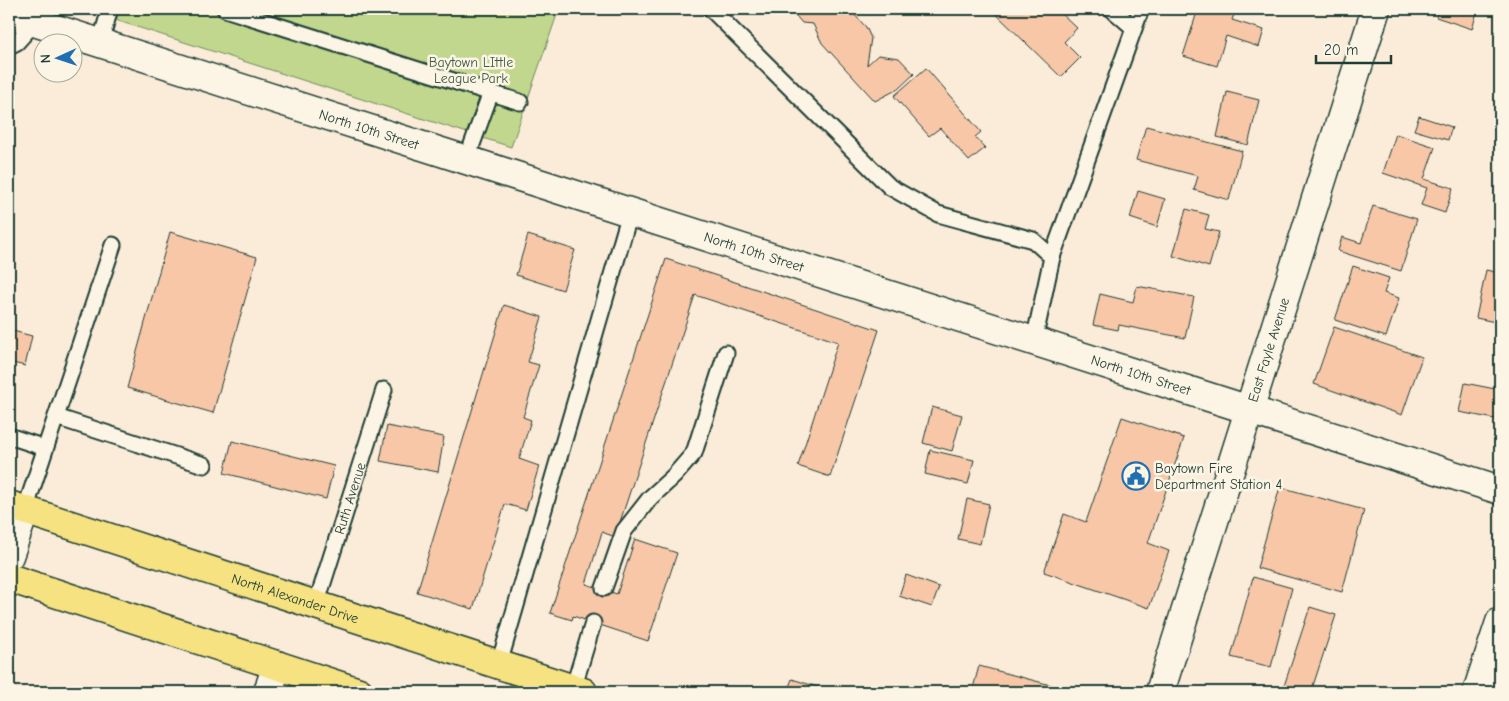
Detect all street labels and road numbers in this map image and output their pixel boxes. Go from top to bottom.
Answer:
street label: North 10th Street [317,106,422,154]
street label: North 10th Street [702,228,807,276]
street label: East Fayle Avenue [1244,296,1293,404]
street label: North 10th Street [1089,351,1194,400]
street label: Ruth Avenue [331,460,370,536]
street label: North Alexander Drive [229,570,361,627]

